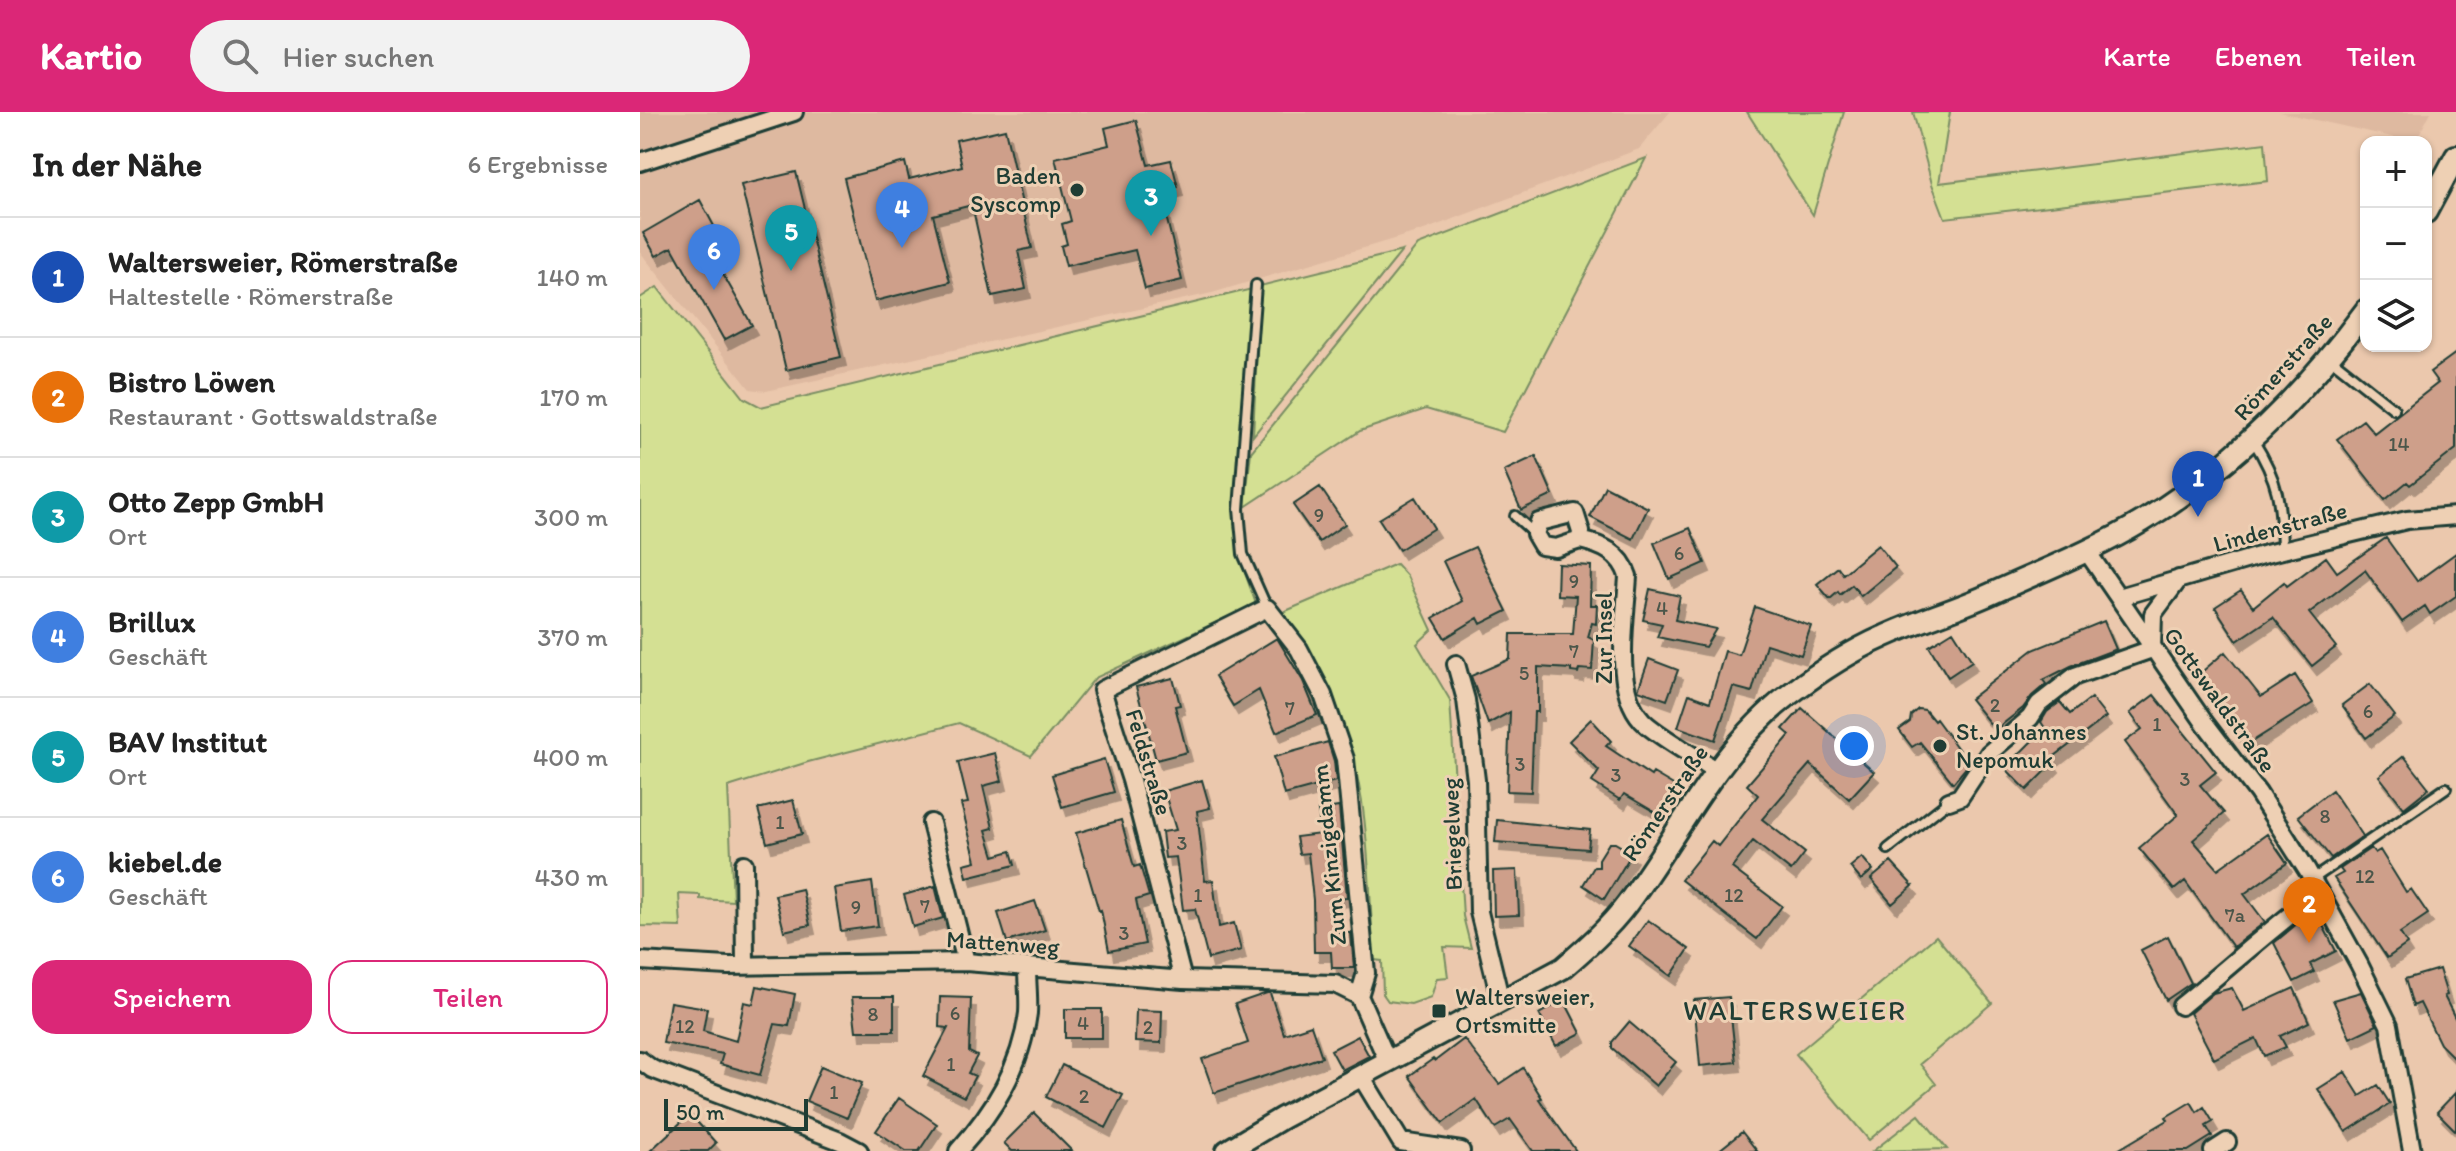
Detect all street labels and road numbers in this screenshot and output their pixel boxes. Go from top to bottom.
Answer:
street label: Römerstraße [2227,307,2338,426]
street label: Lindenstraße [2210,495,2350,558]
street label: Zur Insel [1589,591,1618,684]
street label: Gottswaldstraße [2158,621,2283,778]
street label: Feldstraße [1120,705,1179,818]
street label: Römerstraße [1615,739,1714,867]
street label: Zum Kinzigdamm [1305,763,1352,947]
street label: Briegelweg [1435,776,1468,891]
street label: Mattenweg [945,924,1061,961]

